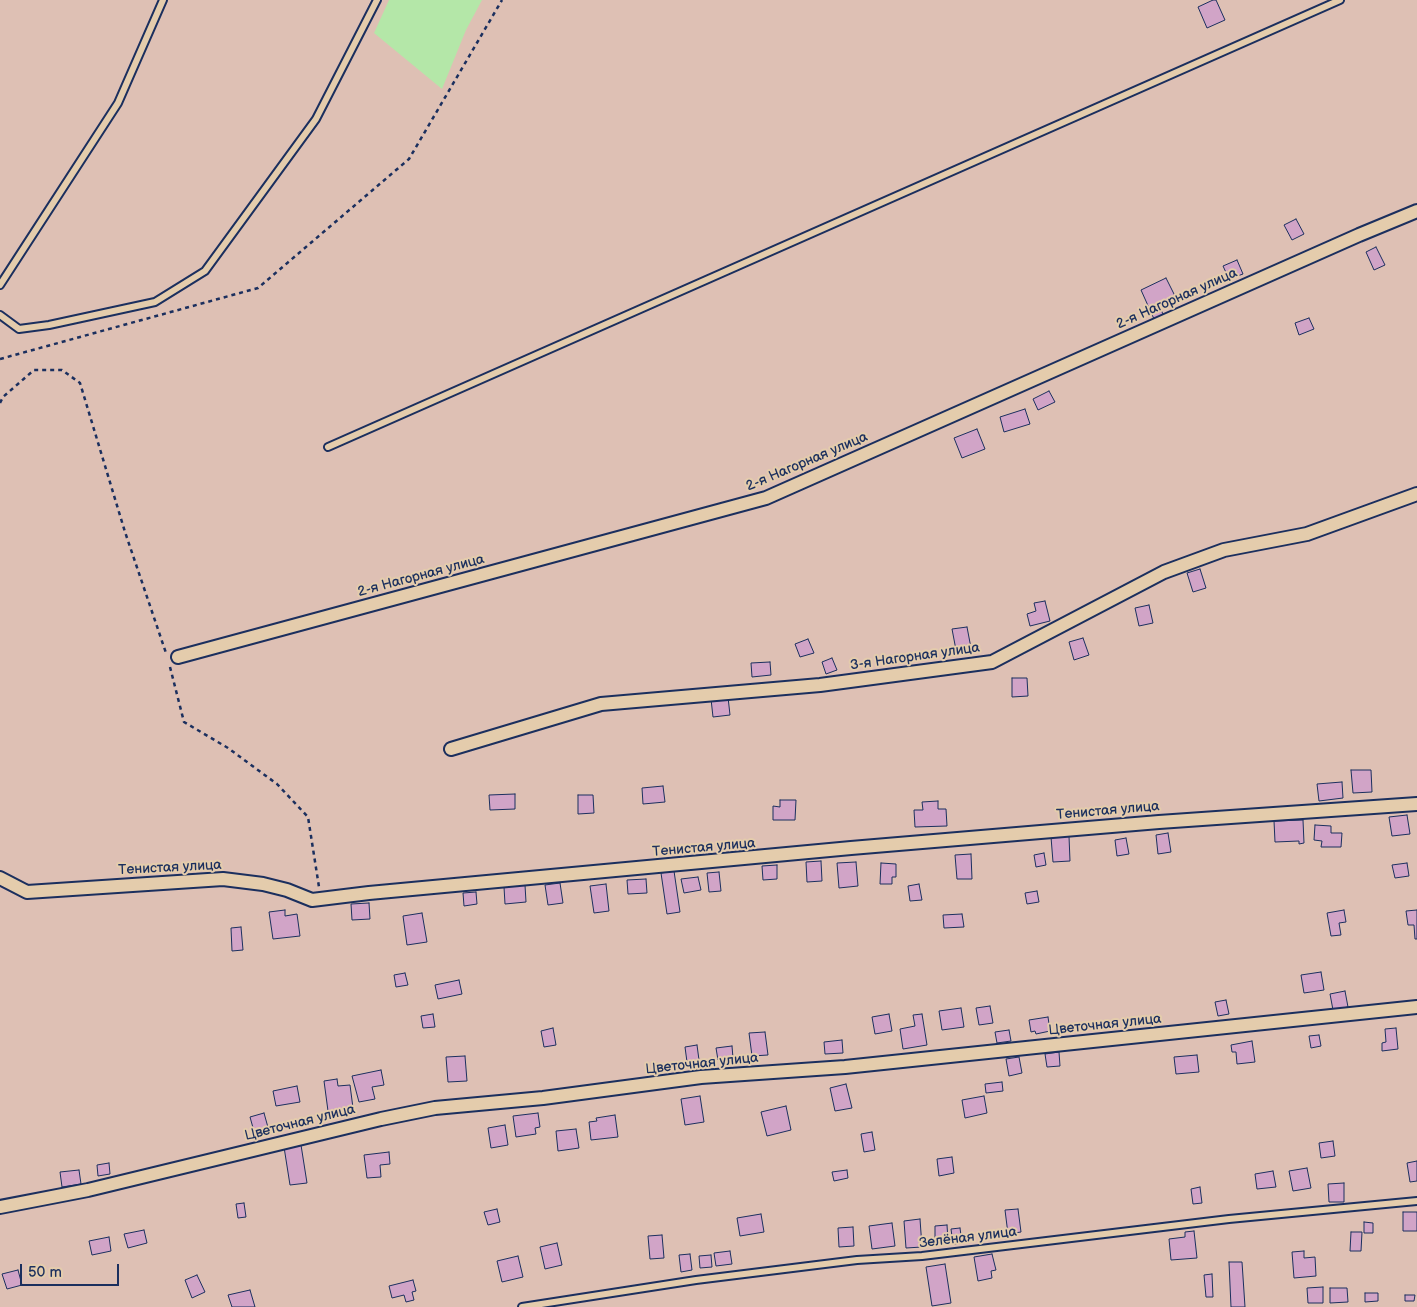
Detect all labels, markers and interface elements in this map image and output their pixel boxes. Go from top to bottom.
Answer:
street label: 2-я Нагорная улица [1114,265,1240,333]
street label: 2-я Нагорная улица [744,429,870,495]
street label: 2-я Нагорная улица [356,551,486,601]
street label: 3-я Нагорная улица [849,640,981,674]
street label: Тенистая улица [1056,798,1160,824]
street label: Тенистая улица [652,835,756,861]
street label: Тенистая улица [118,857,222,879]
street label: Цветочная улица [1048,1011,1162,1039]
street label: Цветочная улица [645,1050,759,1078]
street label: Цветочная улица [243,1101,357,1145]
street label: Зелёная улица [918,1224,1018,1252]
scale bar [22,1254,121,1286]
text: 50 m [28,1263,62,1282]

